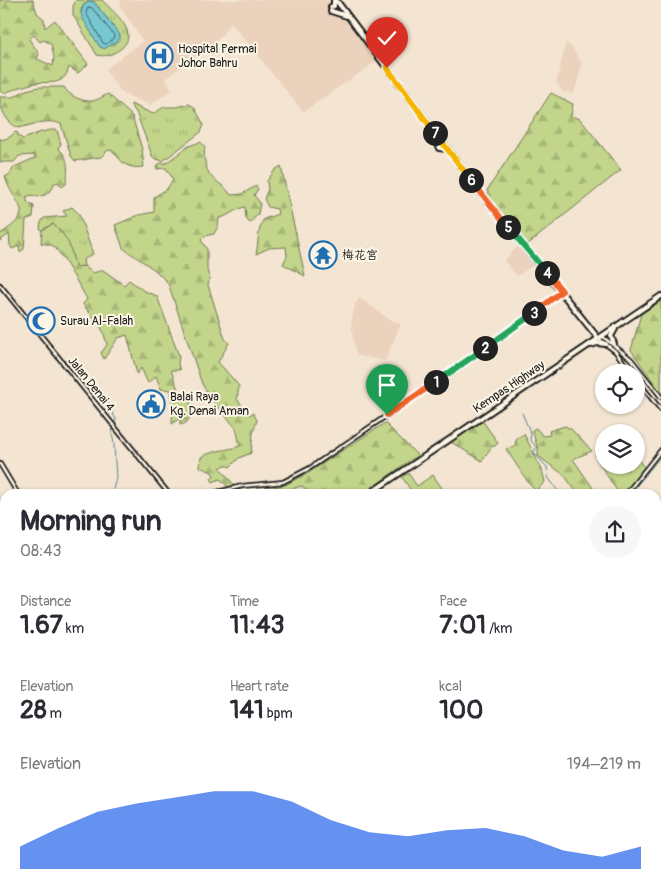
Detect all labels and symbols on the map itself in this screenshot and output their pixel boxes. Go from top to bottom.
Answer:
pin [366,17,408,68]
hospital icon: Hospital Permai Johor Bahru [144,41,174,71]
place label: Hospital Permai Johor Bahru [178,42,256,71]
pin: 7 [422,120,448,146]
pin: 6 [458,168,484,192]
pin: 5 [496,214,520,240]
temple icon: 梅花宫 [308,240,338,270]
place label: 梅花宫 [342,248,378,263]
pin: 4 [534,260,560,286]
pin: 3 [522,300,546,326]
mosque icon: Surau Al-Falah [26,306,56,336]
place label: Surau Al-Falah [60,314,134,329]
pin: 2 [472,336,498,360]
street label: Jalan Denai 4 [64,354,118,414]
street label: Kempas Highway [470,358,548,416]
pin [366,364,408,415]
pin: 1 [424,370,448,394]
public building icon: Balai Raya Kg. Denai Aman [136,389,166,419]
place label: Balai Raya Kg. Denai Aman [170,390,249,419]

